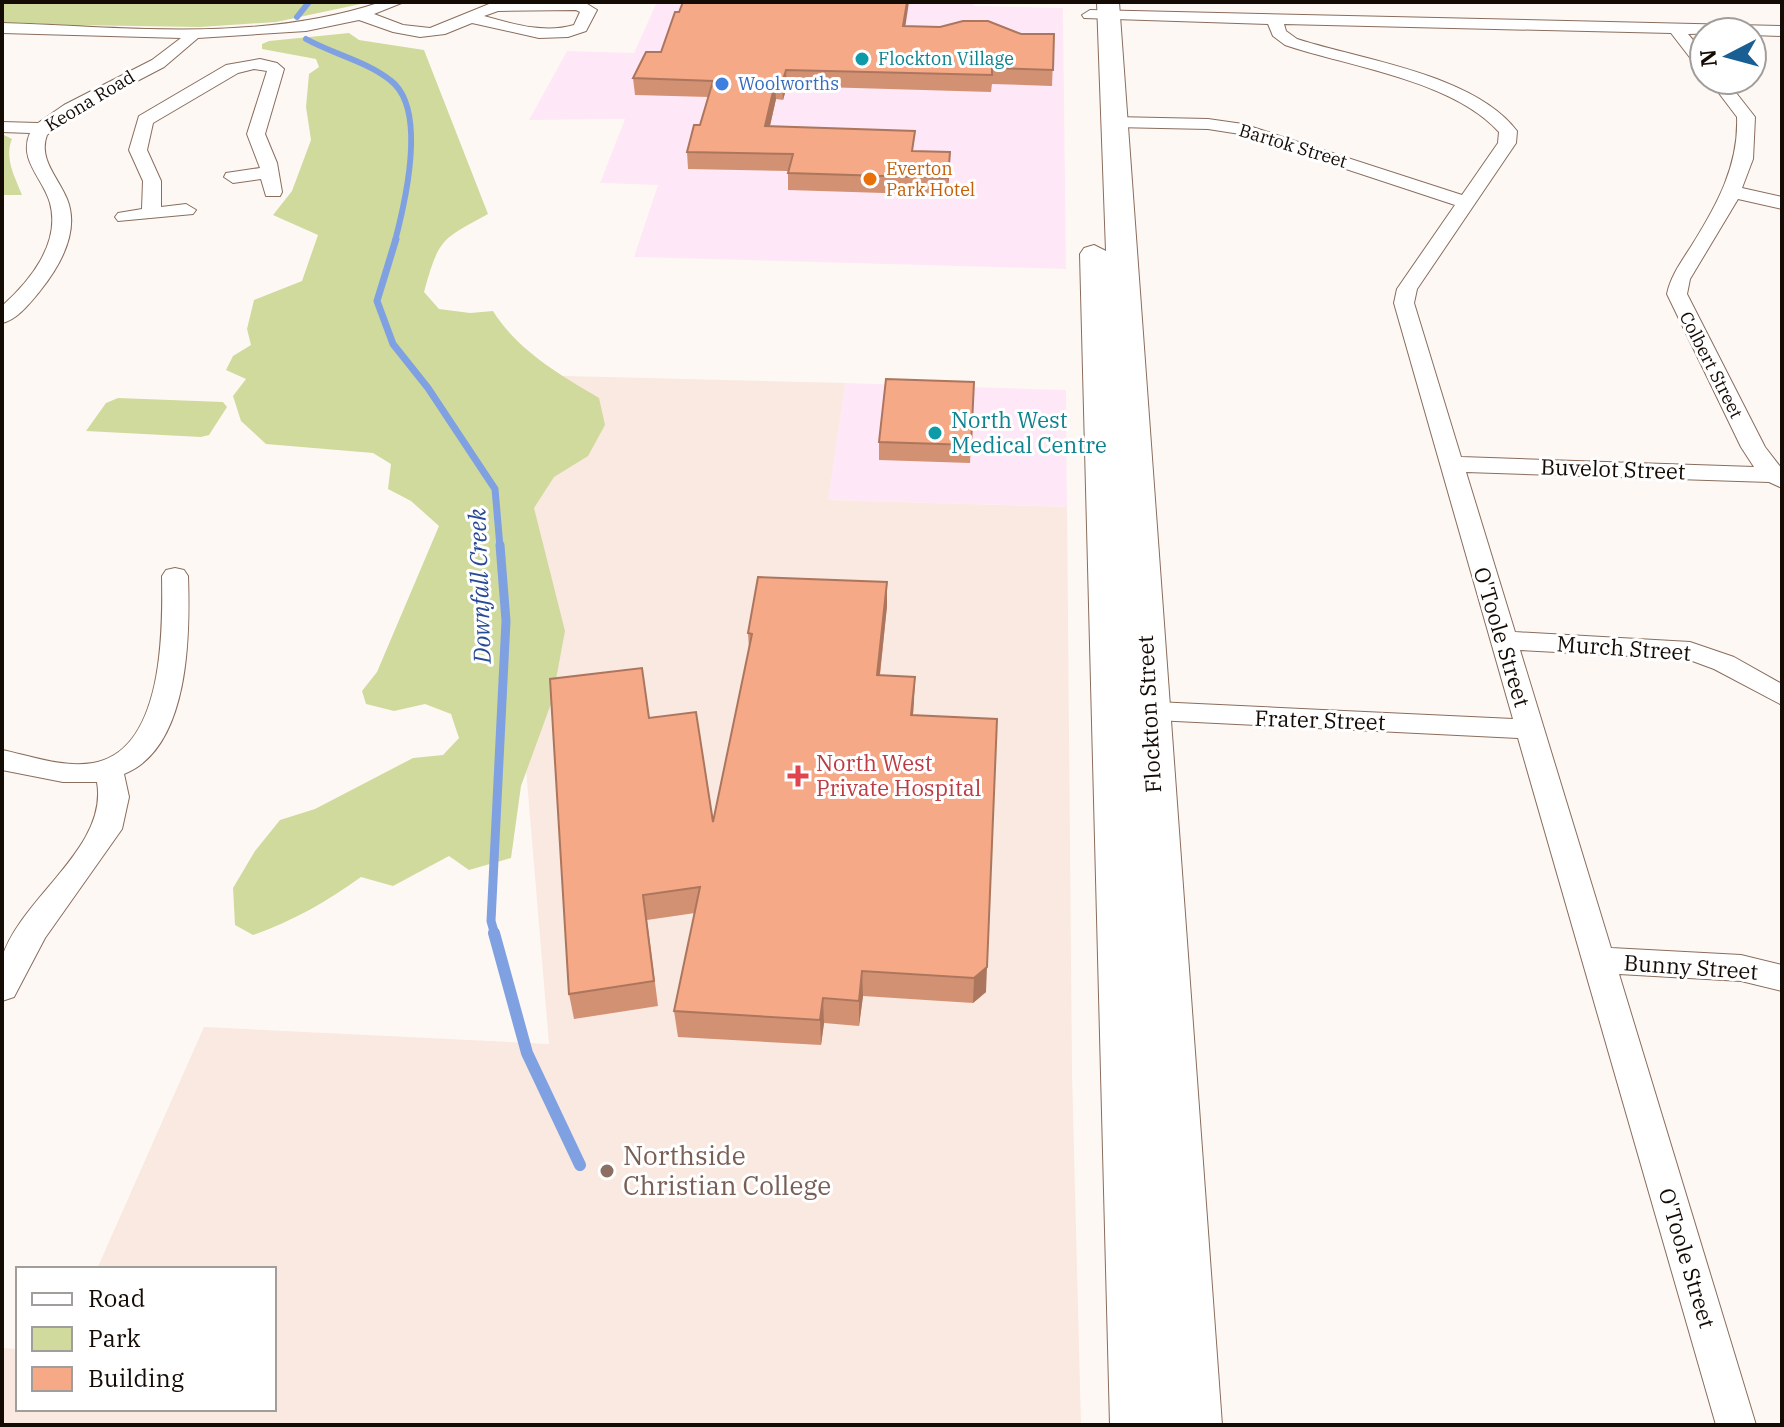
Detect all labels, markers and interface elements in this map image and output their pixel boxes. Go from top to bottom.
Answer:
north arrow [1688,16,1768,96]
place label: Flockton Village [878,47,1014,70]
text: N [1692,48,1723,68]
marker: Flockton Village [853,50,871,68]
street label: Keona Road [41,65,139,136]
place label: Woolworths [738,72,839,95]
marker: Woolworths [713,75,731,93]
street label: Bartok Street [1236,118,1350,173]
place label: Everton Park Hotel [886,157,975,201]
marker: Everton Park Hotel [861,170,879,188]
street label: Colbert Street [1675,307,1748,422]
place label: North West Medical Centre [951,405,1107,459]
marker: North West Medical Centre [926,424,944,442]
street label: Buvelot Street [1540,451,1686,486]
water label: Downfall Creek [460,508,498,665]
street label: O'Toole Street [1467,563,1538,711]
street label: Murch Street [1556,628,1692,667]
street label: Flockton Street [1130,634,1167,794]
street label: Frater Street [1254,703,1386,736]
place label: North West Private Hospital [816,748,981,802]
marker: North West Private Hospital [787,765,809,787]
street label: Bunny Street [1623,947,1759,986]
place label: Northside Christian College [623,1138,831,1202]
marker: Northside Christian College [598,1162,616,1180]
street label: O'Toole Street [1652,1184,1723,1332]
legend [16,1267,276,1411]
text: Road [88,1282,145,1314]
text: Park [88,1322,140,1354]
text: Building [88,1362,184,1394]

